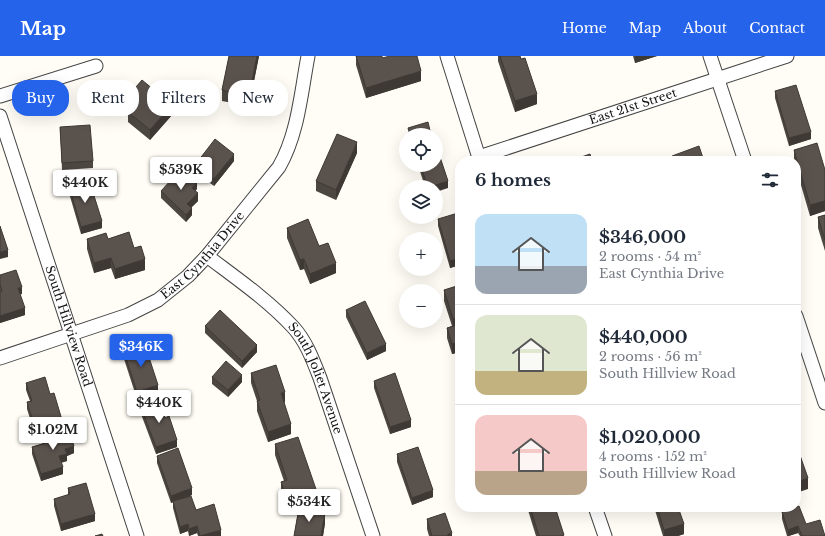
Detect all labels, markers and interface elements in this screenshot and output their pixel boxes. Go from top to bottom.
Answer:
text: Map [20,17,66,40]
text: Home [562,19,607,37]
text: Map [629,19,661,37]
text: About [683,19,727,37]
text: Contact [749,19,805,37]
chip: Buy [12,80,69,116]
chip: Rent [77,80,139,116]
chip: Filters [147,80,220,116]
chip: New [228,80,288,116]
street label: East 21st Street [587,85,679,127]
map controls [399,128,443,328]
button: locate [399,128,443,172]
pin: $539K [153,157,209,191]
text: $539K [159,161,203,178]
icon: filters [759,169,781,191]
pin: $440K [57,170,113,204]
text: 6 homes [475,170,551,191]
text: $440K [62,174,108,191]
button: layers [399,180,443,224]
street label: East Cynthia Drive [157,208,247,302]
text: $346,000 [599,227,686,248]
icon: home [507,230,555,278]
button: + [399,232,443,276]
text: 2 rooms · 54 m² [599,248,701,265]
street label: South Hillview Road [42,264,96,388]
text: East Cynthia Drive [599,265,724,282]
button: − [399,284,443,328]
street label: South Joliet Avenue [285,319,346,436]
text: $440,000 [599,327,688,348]
icon: home [507,331,555,379]
pin: $346K [113,334,169,368]
text: $346K [119,338,163,355]
text: 2 rooms · 56 m² [599,348,702,365]
text: South Hillview Road [599,365,736,382]
pin: $440K [131,390,187,424]
text: $440K [136,394,182,411]
pin: $1.02M [20,417,86,451]
text: $1.02M [28,421,78,438]
text: $1,020,000 [599,427,701,448]
icon: home [507,431,555,479]
text: 4 rooms · 152 m² [599,448,707,465]
text: South Hillview Road [599,465,736,482]
pin: $534K [281,489,337,523]
text: $534K [287,493,331,510]

